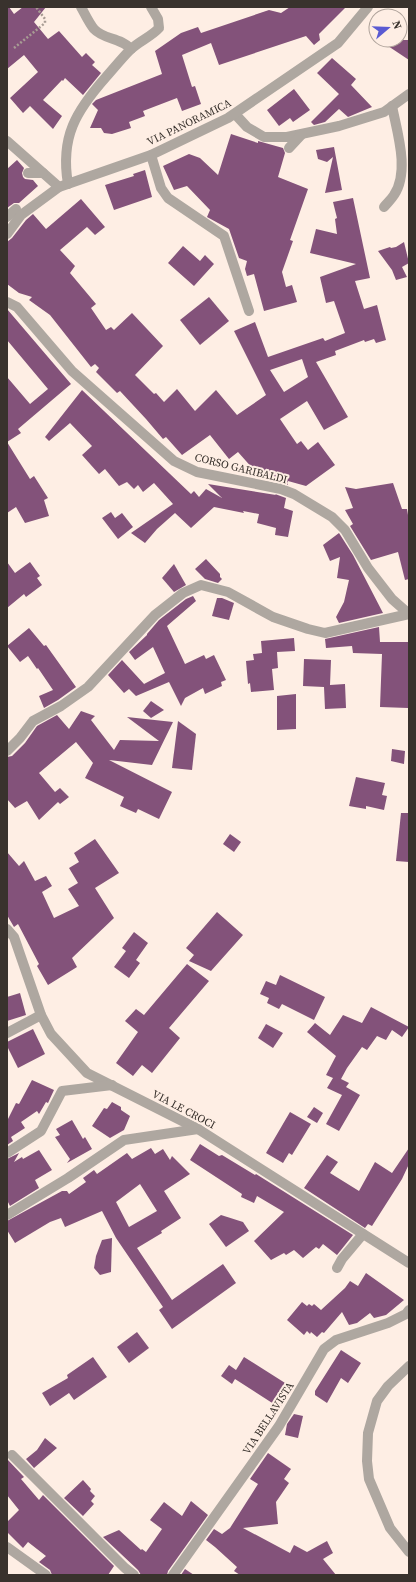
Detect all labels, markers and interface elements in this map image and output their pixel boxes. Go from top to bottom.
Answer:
north arrow [368,8,408,48]
text: N [389,19,405,31]
street label: VIA PANORAMICA [145,95,235,149]
street label: CORSO GARIBALDI [193,450,289,487]
street label: VIA LE CROCI [149,1086,218,1132]
street label: VIA BELLAVISTA [239,1378,298,1457]

